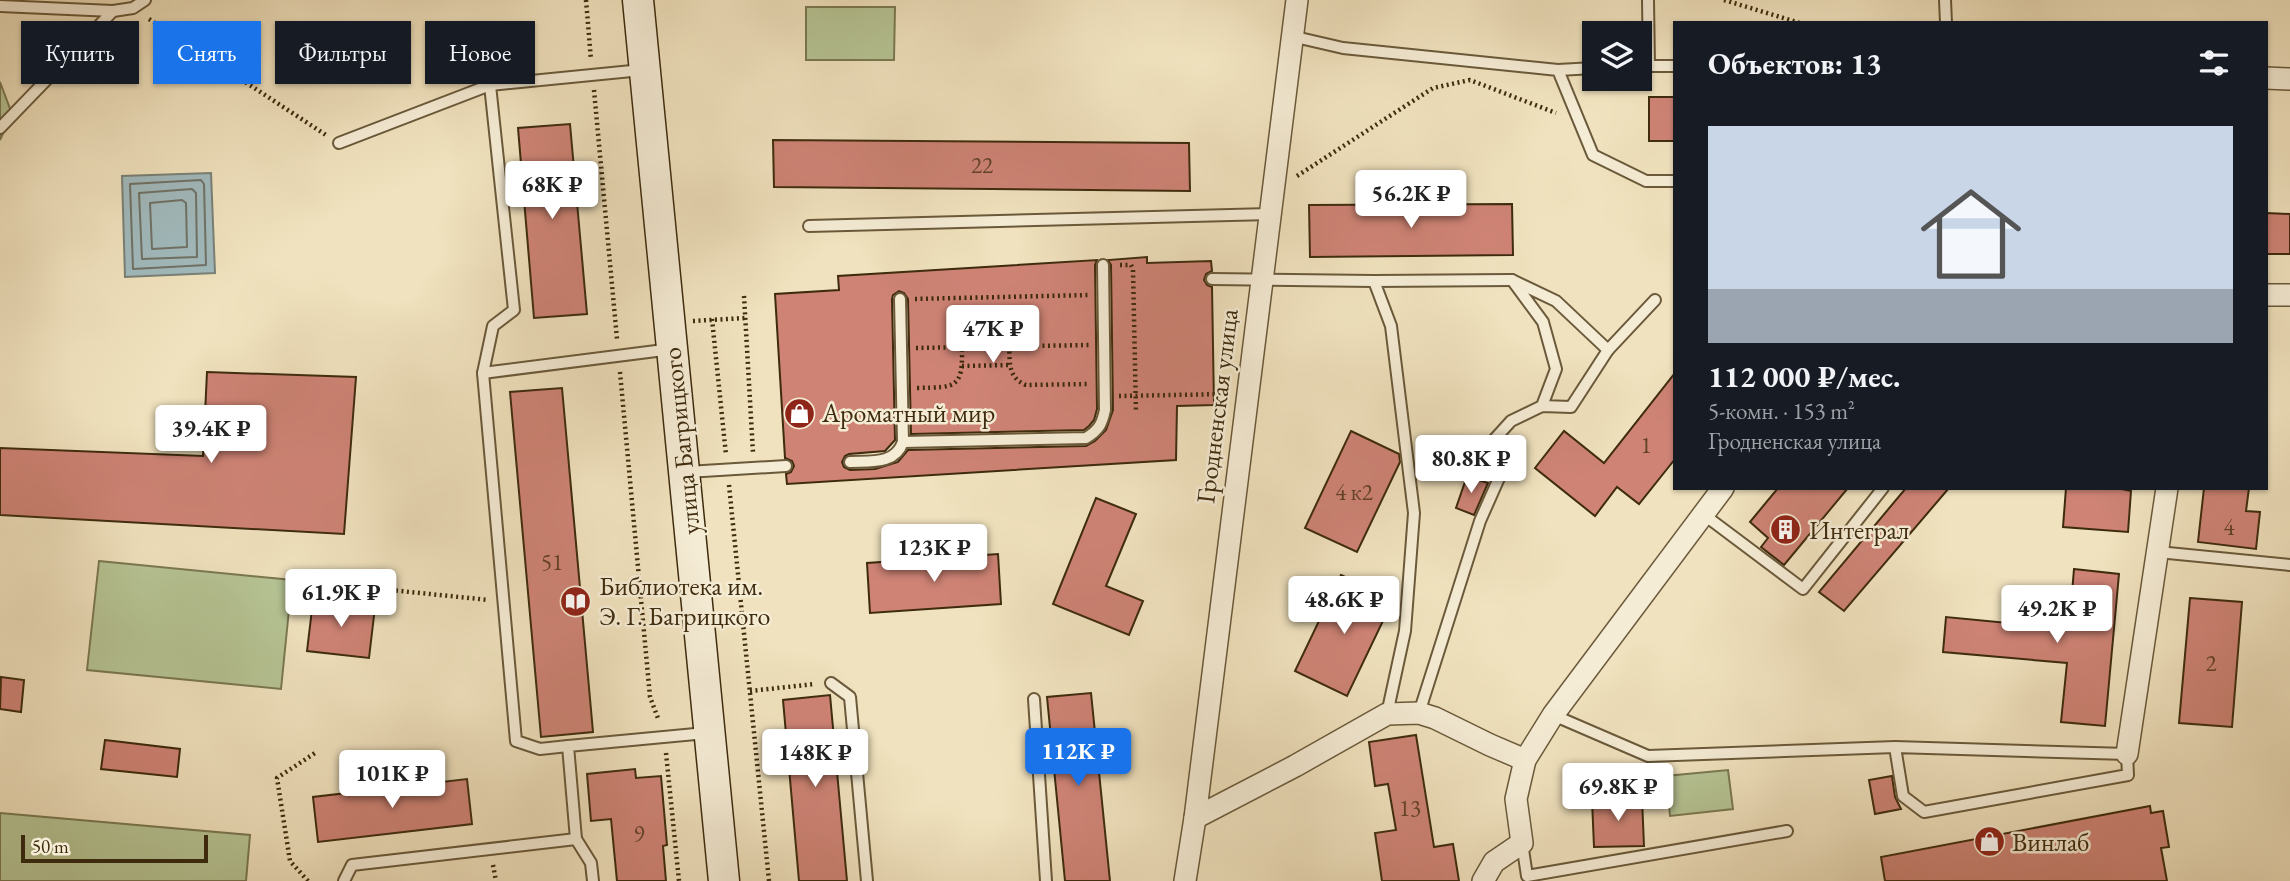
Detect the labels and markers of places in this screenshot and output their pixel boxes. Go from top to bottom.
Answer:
pin: 68K ₽ [503,162,601,221]
pin: 56.2K ₽ [1346,170,1476,230]
pin: 47K ₽ [944,306,1042,365]
shop icon: Ароматный мир [782,396,816,430]
place label: Ароматный мир [821,396,995,430]
pin: 39.4K ₽ [146,406,276,465]
pin: 80.8K ₽ [1406,435,1536,495]
building icon: Интеграл [1769,513,1803,547]
place label: Интеграл [1809,513,1909,547]
pin: 123K ₽ [877,524,991,584]
place label: Библиотека им. Э. Г. Багрицкого [599,569,770,633]
pin: 61.9K ₽ [276,570,406,629]
pin: 48.6K ₽ [1279,576,1409,636]
library icon: Библиотека им. Э. Г. Багрицкого [559,584,593,618]
pin: 49.2K ₽ [1992,586,2122,645]
pin: 112K ₽ [1021,728,1135,788]
pin: 148K ₽ [758,730,872,789]
pin: 101K ₽ [335,750,449,810]
pin: 69.8K ₽ [1553,764,1683,823]
shop icon: Винлаб [1972,825,2006,859]
place label: Винлаб [2012,825,2089,859]

